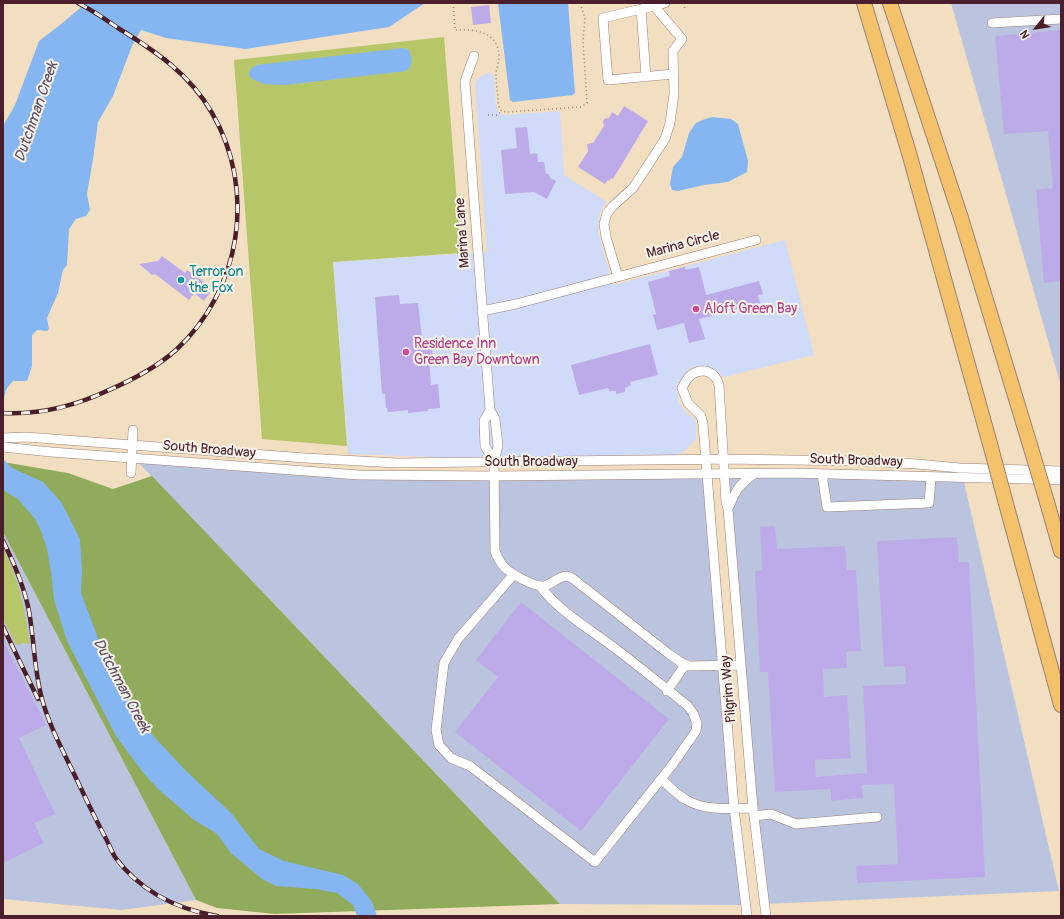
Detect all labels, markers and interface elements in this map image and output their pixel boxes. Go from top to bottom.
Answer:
north arrow [1016,8,1056,48]
text: N [1018,28,1033,41]
water label: Dutchman Creek [12,60,62,164]
street label: Marina Lane [452,197,474,269]
street label: Marina Circle [645,227,721,263]
place label: Terror on the Fox [189,264,243,296]
marker: Terror on the Fox [176,275,186,285]
place label: Aloft Green Bay [704,301,797,317]
marker: Aloft Green Bay [691,304,701,314]
place label: Residence Inn Green Bay Downtown [414,336,540,368]
marker: Residence Inn Green Bay Downtown [401,347,411,357]
street label: South Broadway [162,438,256,462]
street label: South Broadway [809,451,903,471]
street label: South Broadway [484,454,578,470]
water label: Dutchman Creek [89,636,153,736]
street label: Pilgrim Way [718,655,740,723]

